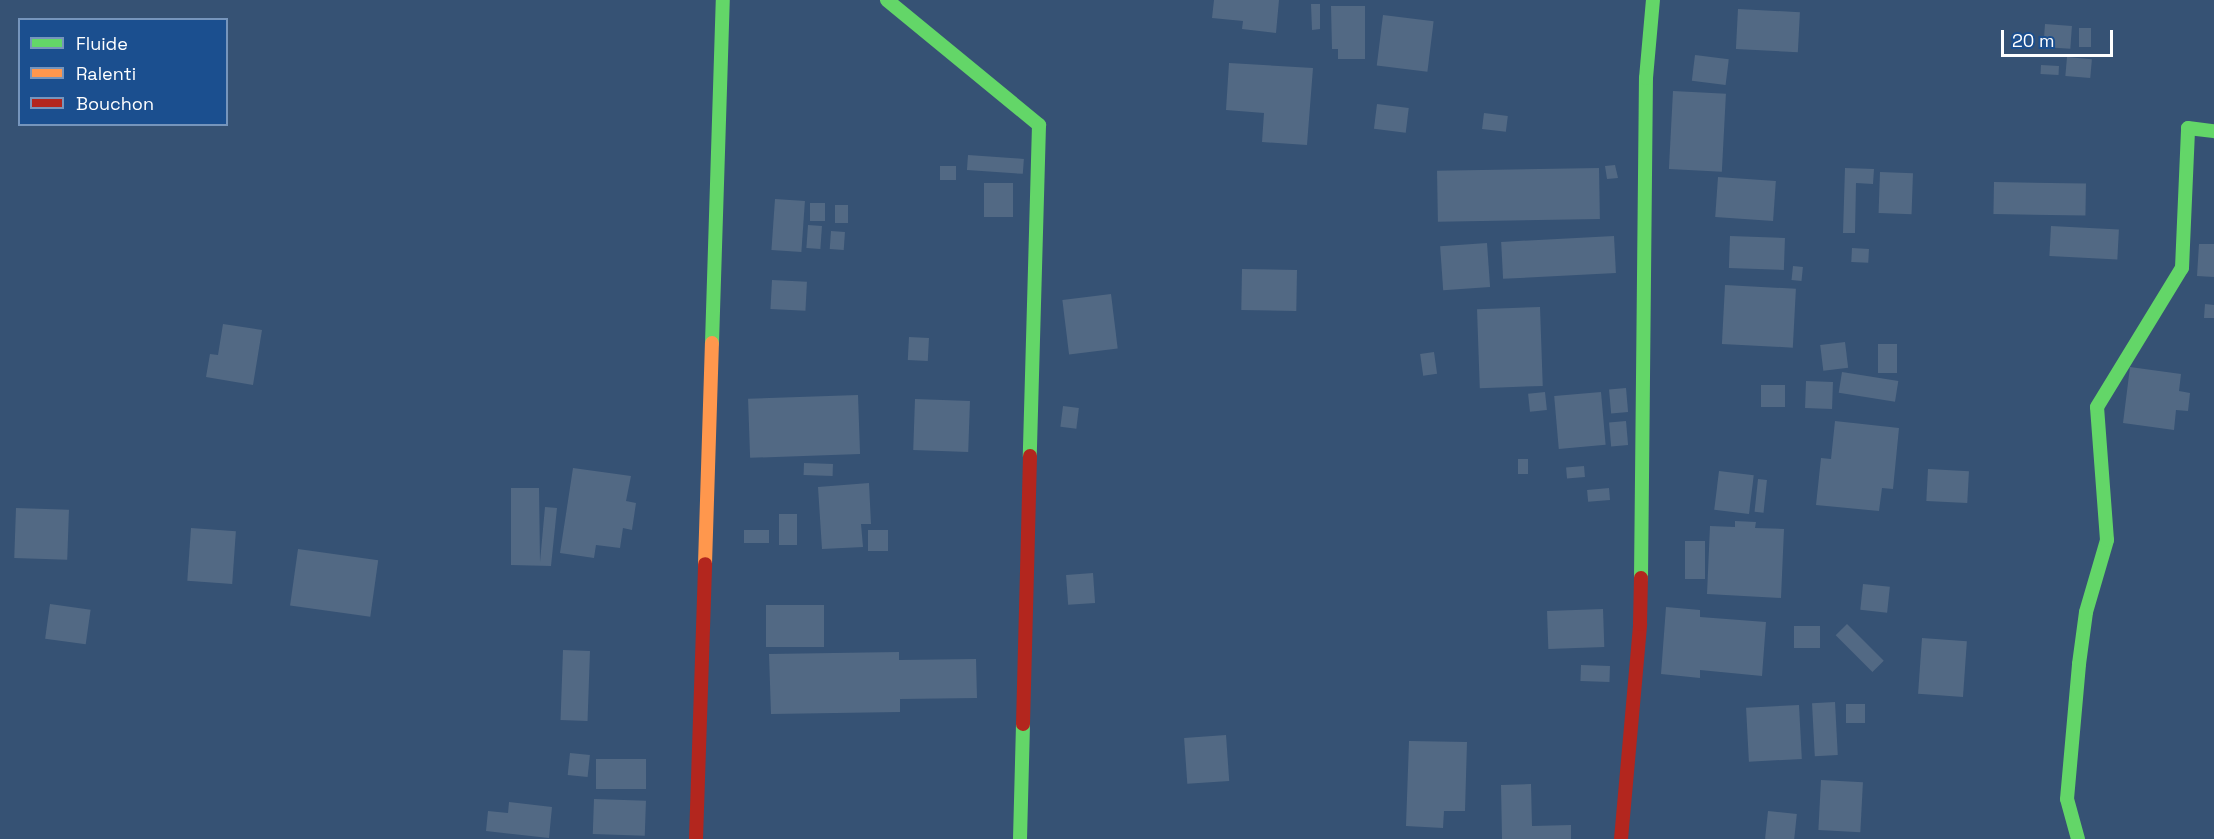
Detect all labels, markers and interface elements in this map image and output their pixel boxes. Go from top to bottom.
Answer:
legend [18,18,228,126]
scale bar [2004,18,2116,56]
text: 20 m [2012,29,2055,52]
text: Fluide [76,32,128,55]
text: Ralenti [76,62,136,85]
text: Bouchon [76,92,154,115]

